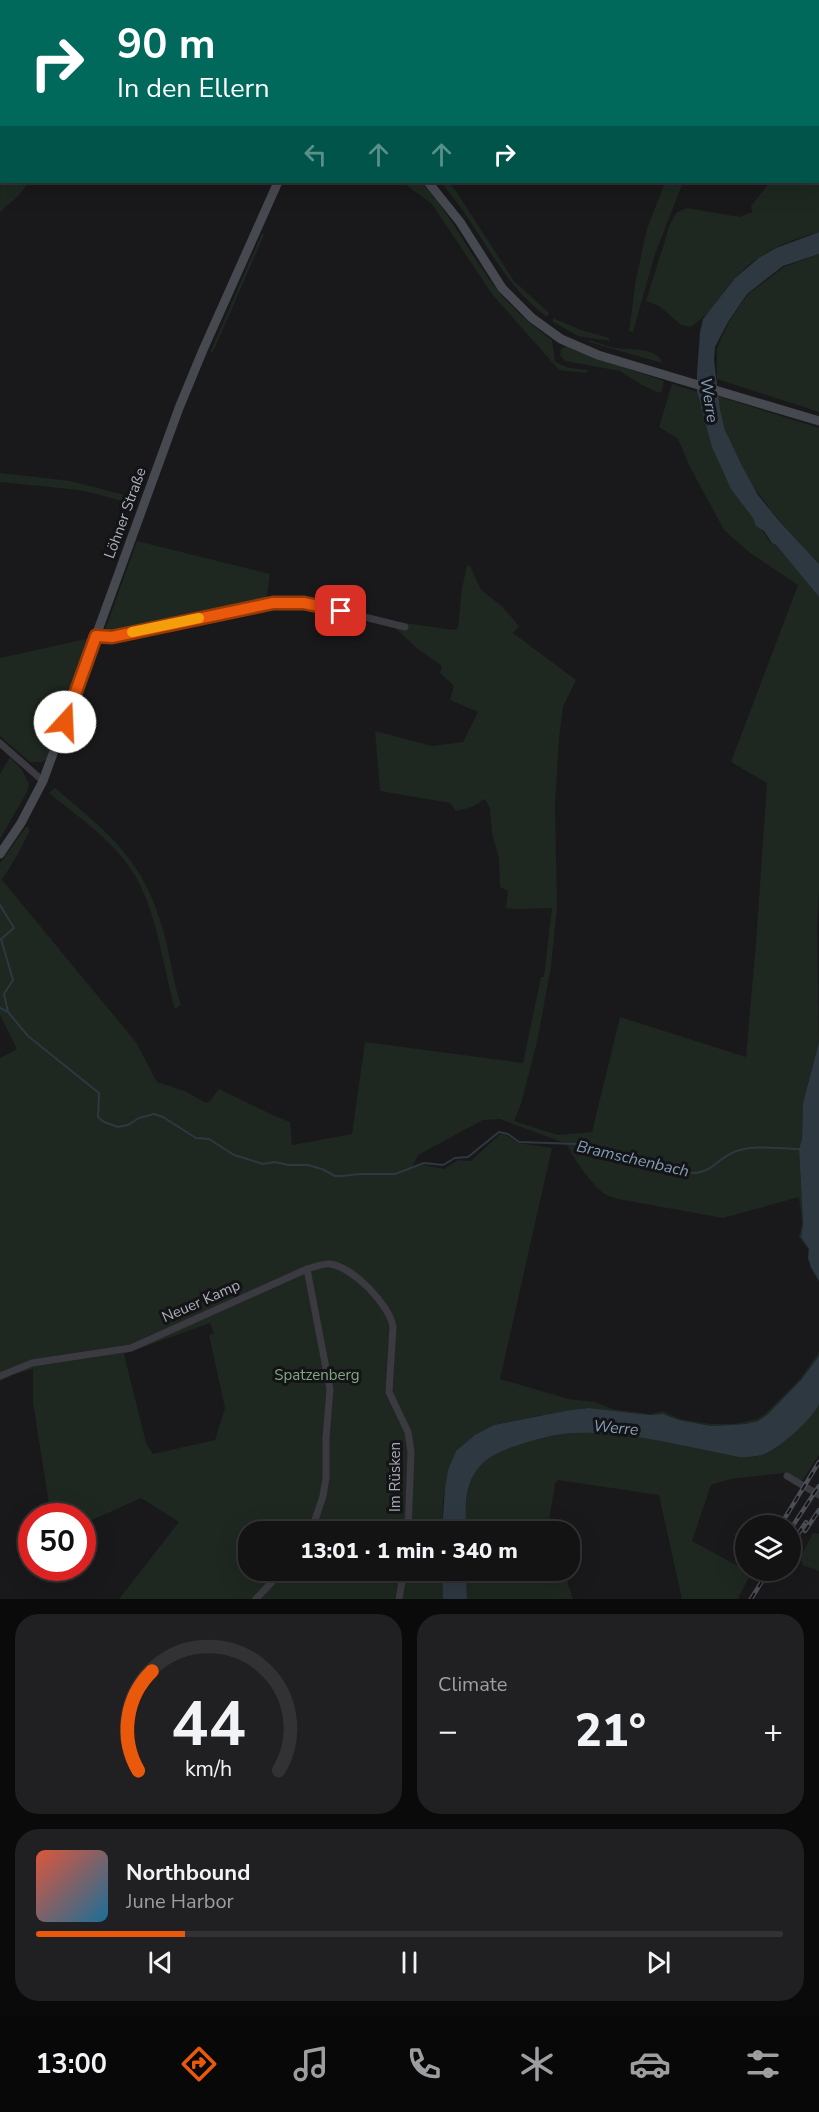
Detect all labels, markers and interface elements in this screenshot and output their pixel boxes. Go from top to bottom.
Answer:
text: 90 m [117,16,216,73]
icon: right [18,24,96,102]
text: In den Ellern [117,70,270,107]
icon: left [299,138,332,171]
icon: ahead [362,138,395,171]
icon: ahead [425,138,458,171]
icon: right [488,138,521,171]
water label: Werre [695,376,723,425]
street label: Löhner Straße [99,465,151,561]
pin [315,585,366,636]
icon: arrive [324,594,357,627]
position arrow [33,690,97,754]
water label: Bramschenbach [574,1135,691,1183]
street label: Neuer Kamp [159,1275,243,1327]
park label: Spatzenberg [274,1365,360,1385]
water label: Werre [593,1415,640,1441]
street label: Im Rüsken [385,1442,405,1512]
speed limit sign: 50 [18,1503,96,1581]
map controls [735,1515,801,1581]
button: layers [735,1515,801,1581]
text: 13:01 · 1 min · 340 m [300,1536,518,1566]
text: Climate [438,1671,507,1698]
text: 44 [171,1682,246,1767]
text: 21° [575,1701,646,1762]
text: − [438,1709,458,1754]
text: + [763,1709,783,1754]
text: km/h [185,1754,232,1784]
text: Northbound [126,1858,250,1888]
text: June Harbor [126,1888,234,1915]
icon: previous [144,1946,177,1979]
icon: pause [393,1946,426,1979]
icon: next [642,1946,675,1979]
icon: directions [178,2043,220,2085]
icon: music [290,2043,332,2085]
icon: phone [403,2043,445,2085]
icon: climate [516,2043,558,2085]
icon: car [629,2043,671,2085]
icon: filters [742,2043,784,2085]
text: 13:00 [35,2046,107,2083]

